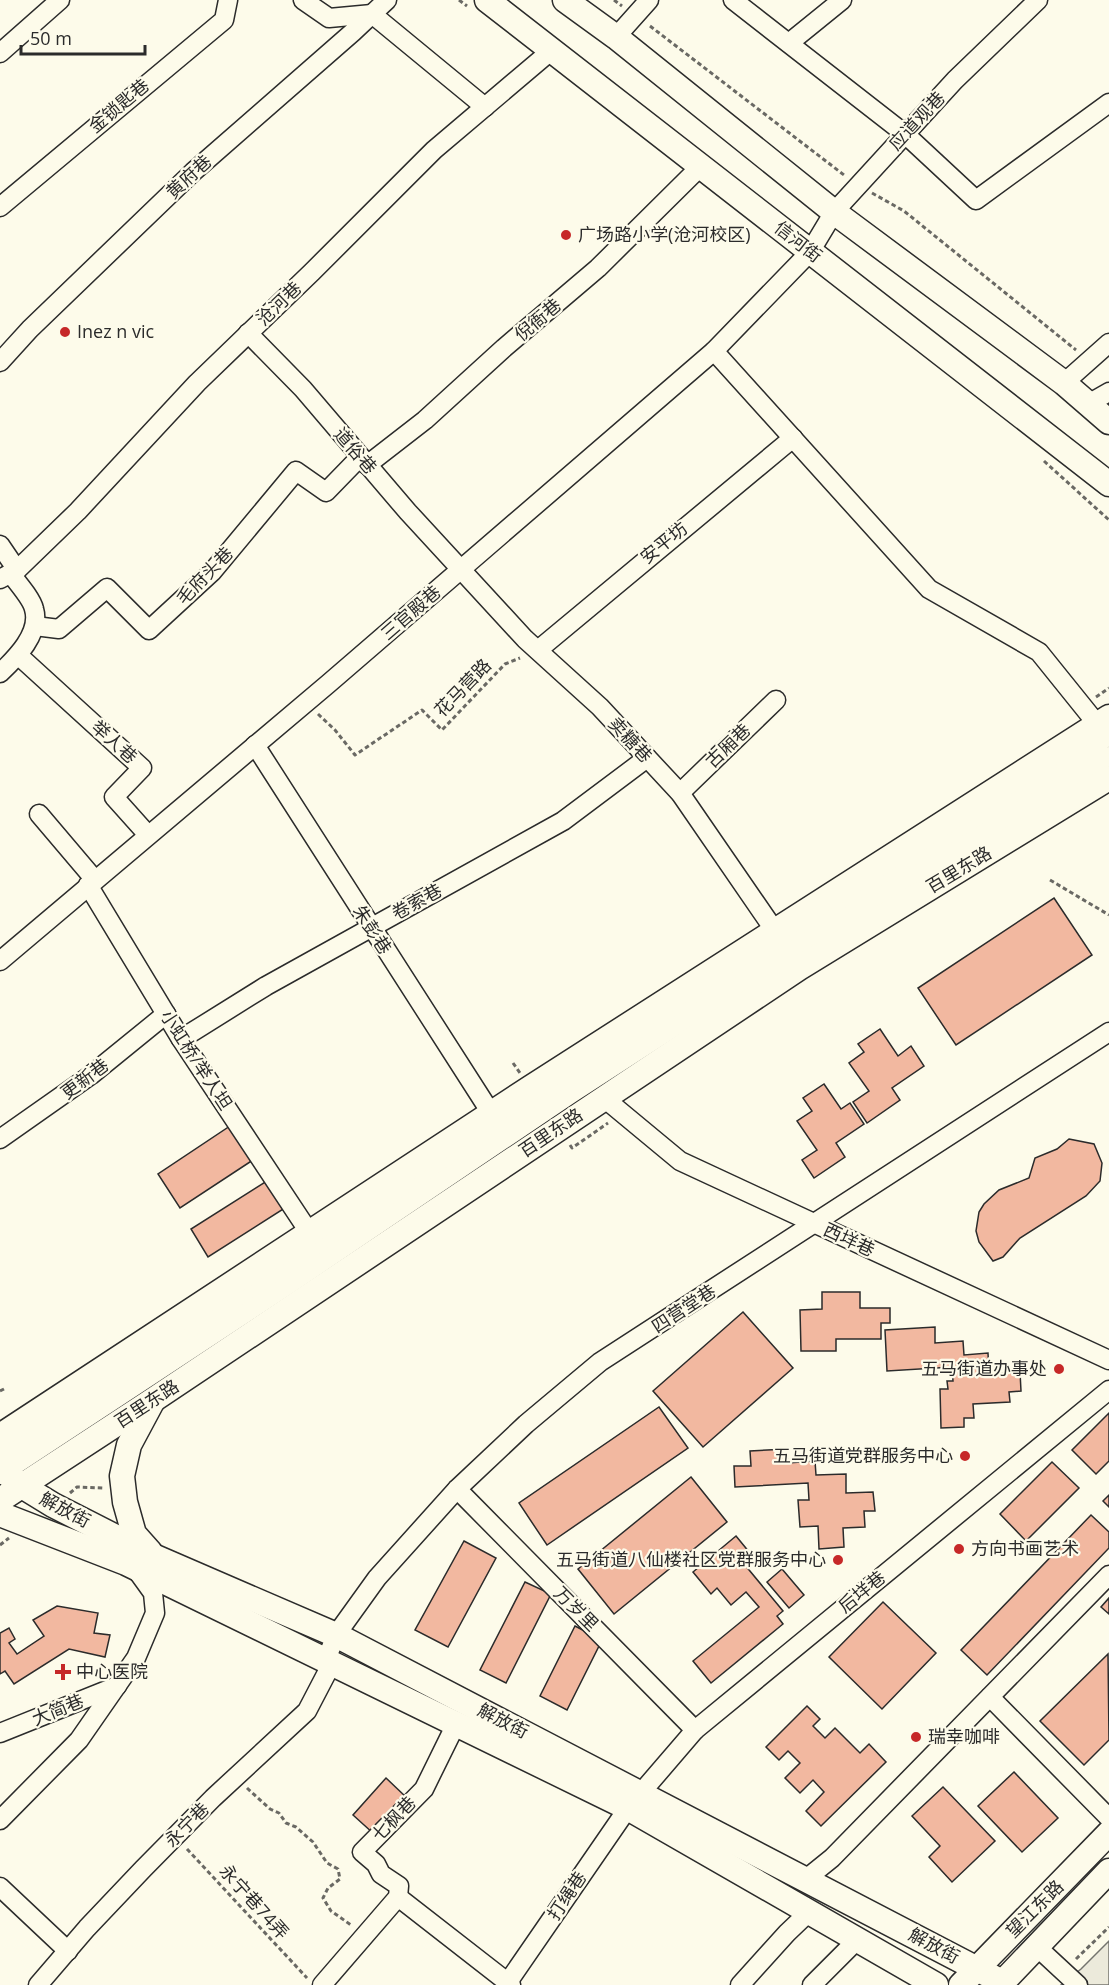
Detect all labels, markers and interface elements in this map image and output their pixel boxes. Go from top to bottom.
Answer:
scale bar [21,18,146,56]
text: 50 m [30,26,72,50]
street label: 金锁匙巷 [83,73,154,138]
street label: 应道观巷 [883,86,950,155]
street label: 黄府巷 [160,149,216,203]
street label: 信河街 [770,215,827,267]
place label: 广场路小学(沧河校区) [578,222,751,246]
marker: 广场路小学(沧河校区) [559,228,573,242]
street label: 沧河巷 [251,276,306,331]
street label: 倪衙巷 [509,293,566,346]
place label: Inez n vic [77,319,155,343]
marker: Inez n vic [58,325,72,339]
street label: 道俗巷 [329,422,383,479]
street label: 安平坊 [635,516,692,569]
street label: 毛府头巷 [171,541,238,610]
street label: 三官殿巷 [375,580,445,645]
street label: 花马营路 [429,653,496,722]
street label: 卖糖巷 [604,711,658,767]
street label: 举人巷 [87,714,143,768]
street label: 古厢巷 [700,718,755,773]
street label: 百里东路 [921,840,996,898]
street label: 卷索巷 [387,878,446,925]
street label: 朱彭巷 [348,900,398,959]
street label: 小虹桥/举人坦 [156,1005,238,1114]
street label: 更新巷 [56,1052,113,1104]
street label: 百里东路 [514,1102,587,1162]
street label: 西垟巷 [820,1217,879,1261]
street label: 四营堂巷 [647,1278,720,1338]
place label: 五马街道办事处 [921,1356,1047,1380]
marker: 五马街道办事处 [1052,1362,1066,1376]
street label: 百里东路 [110,1373,183,1433]
place label: 五马街道党群服务中心 [773,1443,953,1467]
marker: 五马街道党群服务中心 [958,1449,972,1463]
street label: 解放街 [36,1486,95,1532]
place label: 方向书画艺术 [971,1536,1079,1560]
marker: 方向书画艺术 [952,1542,966,1556]
place label: 五马街道八仙楼社区党群服务中心 [556,1547,826,1571]
marker: 五马街道八仙楼社区党群服务中心 [831,1553,845,1567]
street label: 后垟巷 [833,1565,890,1618]
street label: 万岁里 [549,1581,604,1636]
place label: 中心医院 [76,1659,148,1683]
marker: 中心医院 [54,1663,72,1681]
street label: 大简巷 [28,1688,87,1730]
street label: 解放街 [474,1697,533,1743]
place label: 瑞幸咖啡 [928,1724,1000,1748]
marker: 瑞幸咖啡 [909,1730,923,1744]
street label: 七枫巷 [366,1791,421,1846]
street label: 永宁巷 [159,1797,214,1852]
street label: 永宁巷74弄 [215,1859,295,1944]
street label: 打绳巷 [541,1866,591,1925]
street label: 望江东路 [1000,1874,1068,1942]
street label: 解放街 [905,1922,964,1968]

